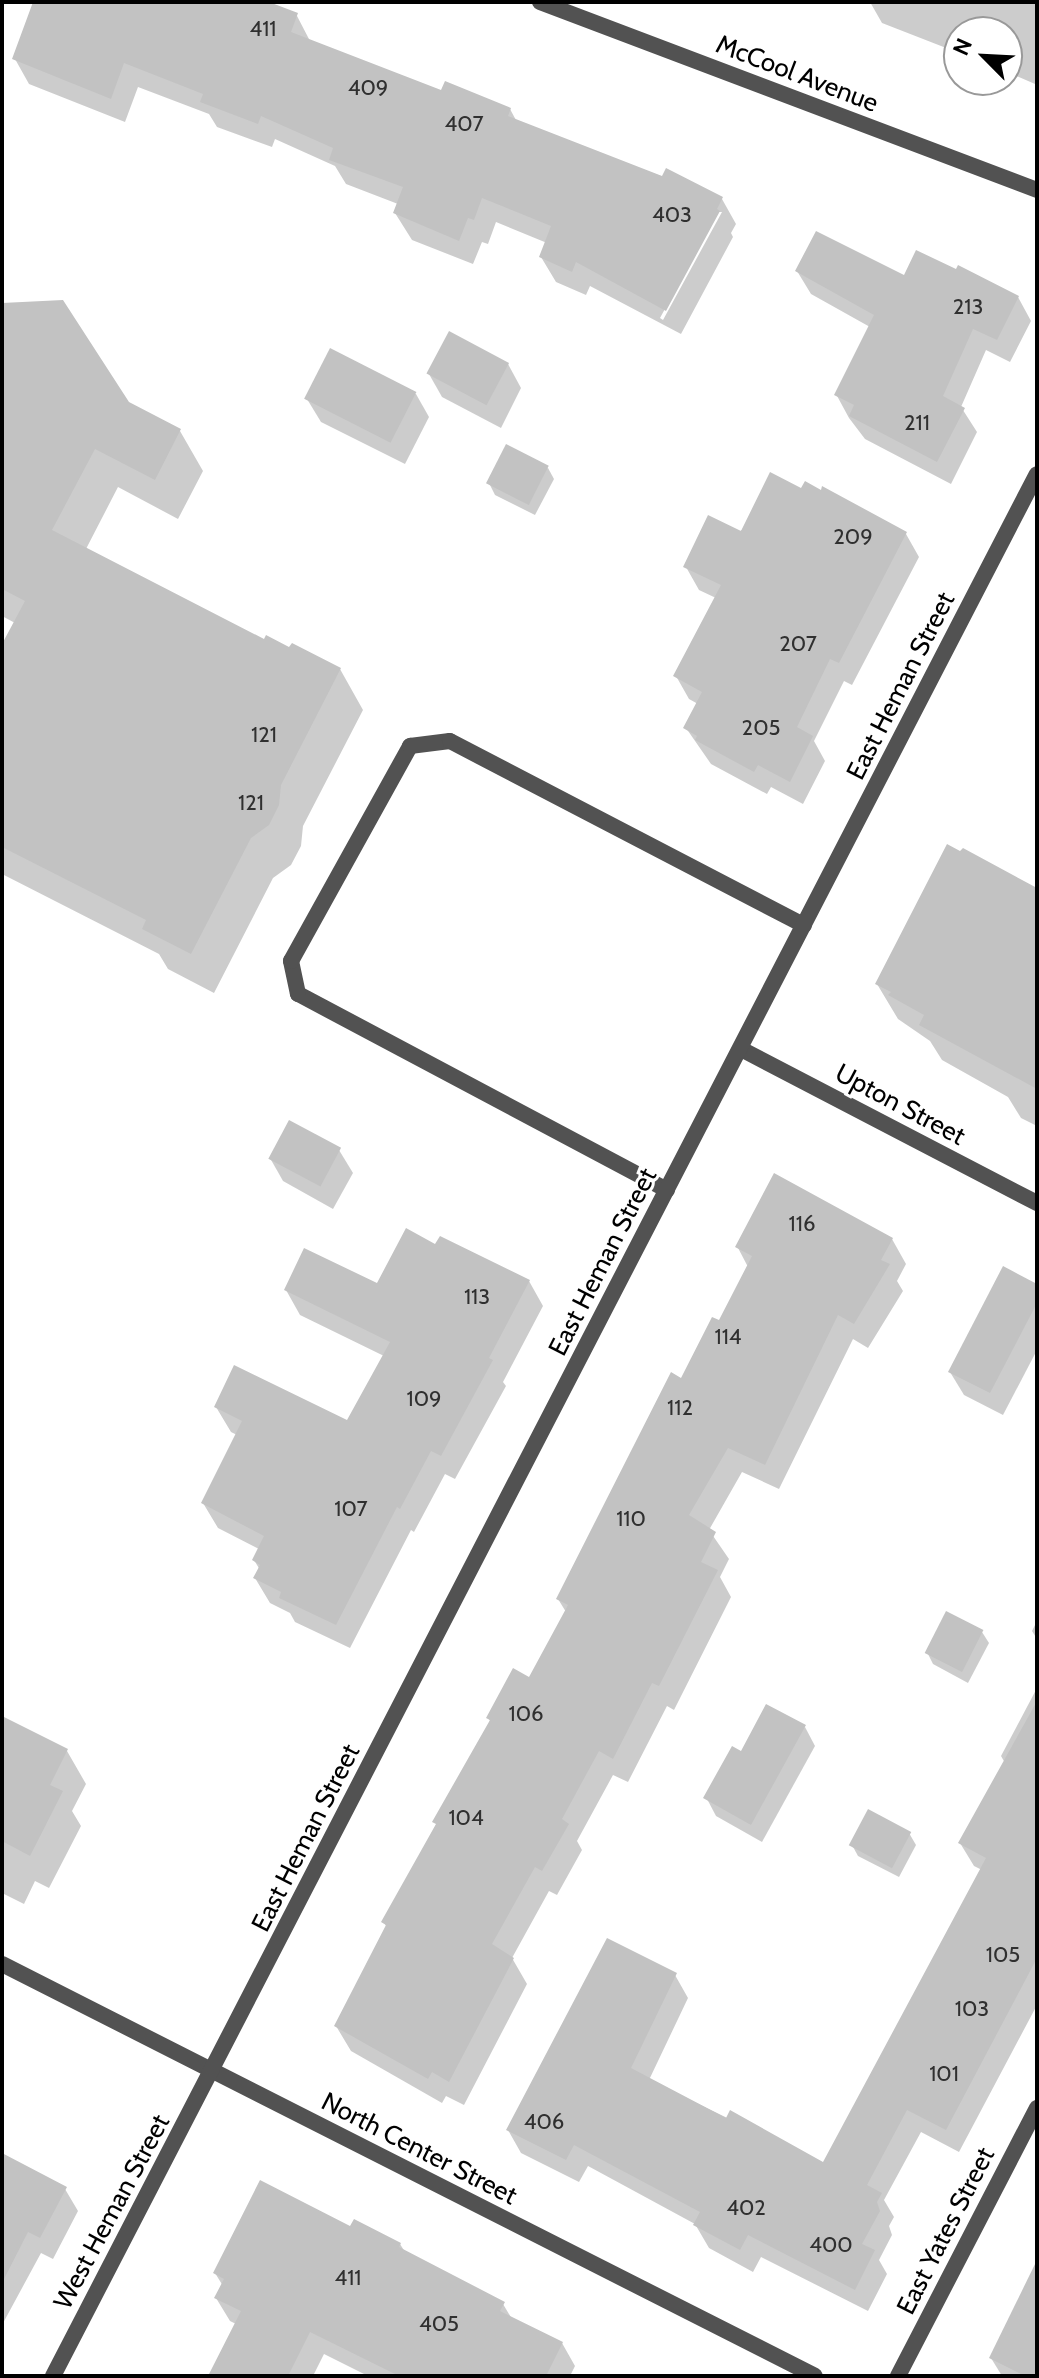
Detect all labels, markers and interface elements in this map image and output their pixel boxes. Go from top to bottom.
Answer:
house number: 411 [249,16,277,42]
north arrow [943,16,1023,96]
street label: McCool Avenue [712,29,882,119]
text: N [947,34,978,59]
house number: 409 [348,75,388,101]
house number: 407 [445,111,483,137]
house number: 403 [652,202,692,228]
house number: 213 [953,294,983,320]
house number: 211 [904,410,930,436]
house number: 209 [833,524,873,550]
street label: East Heman Street [840,587,962,785]
house number: 207 [779,631,817,657]
house number: 205 [742,715,780,741]
house number: 121 [251,722,277,748]
house number: 121 [238,790,264,816]
street label: Upton Street [830,1058,970,1152]
street label: East Heman Street [542,1163,664,1361]
house number: 116 [789,1211,815,1237]
house number: 113 [464,1284,490,1310]
house number: 114 [714,1324,742,1350]
house number: 109 [406,1386,442,1412]
house number: 112 [667,1395,693,1421]
house number: 107 [334,1496,368,1522]
house number: 110 [616,1506,646,1532]
house number: 106 [508,1701,544,1727]
street label: East Heman Street [245,1739,367,1937]
house number: 104 [448,1805,484,1831]
house number: 105 [986,1942,1020,1968]
house number: 103 [955,1996,989,2022]
house number: 101 [929,2061,959,2087]
street label: North Center Street [316,2086,522,2212]
street label: West Heman Street [48,2109,176,2315]
house number: 406 [524,2109,564,2135]
street label: East Yates Street [891,2142,1001,2320]
house number: 402 [726,2195,766,2221]
house number: 400 [809,2232,853,2258]
house number: 411 [334,2265,362,2291]
house number: 405 [419,2311,459,2337]

